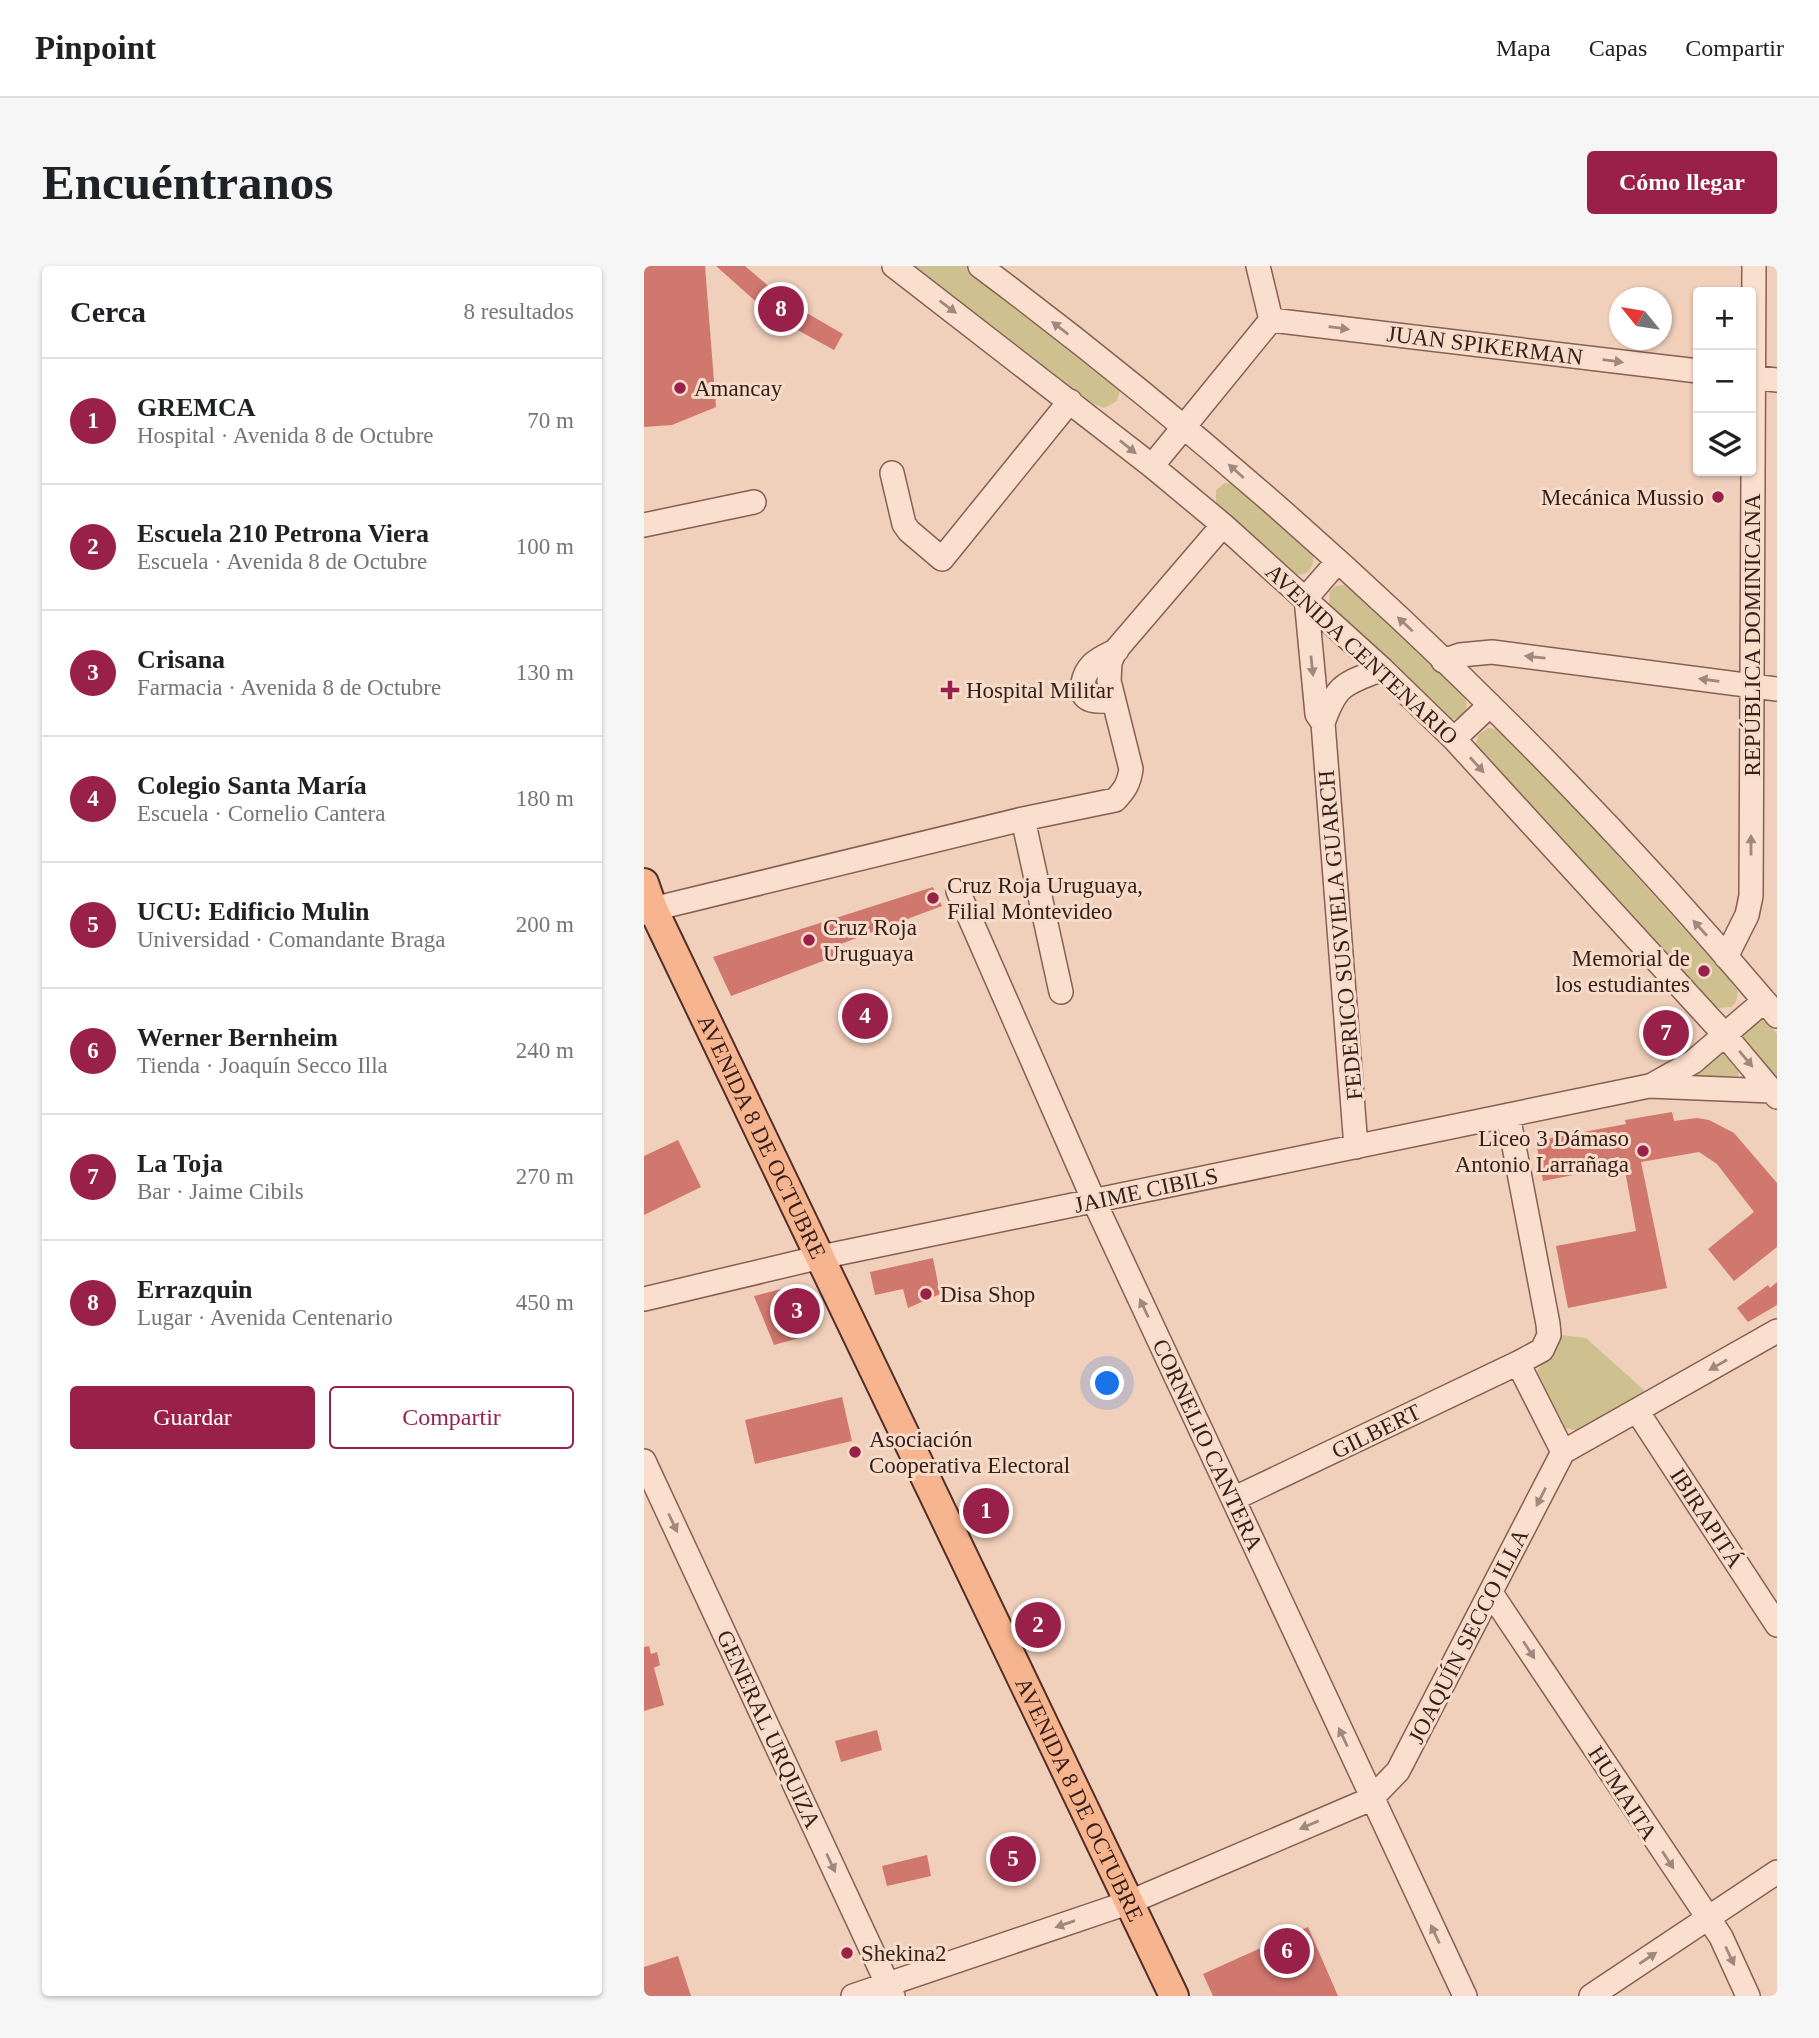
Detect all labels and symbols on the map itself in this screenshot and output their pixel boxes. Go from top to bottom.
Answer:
pin: 8 [758,283,804,335]
north arrow [1609,287,1672,350]
one-way arrow [939,300,957,314]
one-way arrow [1051,321,1069,336]
street label: JUAN SPIKERMAN [1385,321,1585,370]
one-way arrow [1328,323,1350,334]
one-way arrow [1603,355,1625,366]
place label: Amancay [694,376,783,401]
marker: Amancay [672,380,688,396]
one-way arrow [1118,439,1136,454]
one-way arrow [1228,464,1245,480]
place label: Mecánica Mussio [1541,485,1704,510]
marker: Mecánica Mussio [1710,489,1726,505]
street label: REPÚBLICA DOMINICANA [1739,493,1765,777]
street label: AVENIDA CENTENARIO [1261,559,1463,750]
one-way arrow [1397,617,1414,633]
one-way arrow [1524,651,1546,662]
one-way arrow [1307,655,1318,677]
one-way arrow [1698,674,1720,685]
place label: Hospital Militar [966,678,1114,703]
marker: Hospital Militar [940,680,960,700]
one-way arrow [1469,756,1485,774]
street label: FEDERICO SUSVIELA GUARCH [1314,769,1367,1101]
one-way arrow [1745,834,1757,856]
place label: Cruz Roja Uruguaya, Filial Montevideo [947,873,1143,924]
marker: Cruz Roja Uruguaya, Filial Montevideo [925,890,941,906]
place label: Cruz Roja Uruguaya [823,915,917,966]
one-way arrow [1692,919,1708,937]
marker: Cruz Roja Uruguaya [801,932,817,948]
place label: Memorial de los estudiantes [1555,946,1690,997]
marker: Memorial de los estudiantes [1696,963,1712,979]
pin: 4 [842,990,888,1042]
pin: 7 [1643,1007,1689,1059]
street label: AVENIDA 8 DE OCTUBRE [693,1011,831,1263]
one-way arrow [1738,1051,1753,1068]
place label: Liceo 3 Dámaso Antonio Larrañaga [1455,1126,1629,1177]
marker: Liceo 3 Dámaso Antonio Larrañaga [1635,1143,1651,1159]
street label: JAIME CIBILS [1072,1163,1220,1218]
place label: Disa Shop [940,1282,1035,1307]
pin: 3 [774,1285,820,1337]
marker: Disa Shop [918,1286,934,1302]
one-way arrow [1138,1298,1150,1318]
street label: CORNELIO CANTERA [1147,1335,1268,1555]
one-way arrow [1708,1359,1727,1371]
your location [1090,1366,1124,1400]
street label: GILBERT [1328,1399,1425,1464]
place label: Asociación Cooperativa Electoral [869,1427,1070,1478]
marker: Asociación Cooperativa Electoral [847,1444,863,1460]
street label: IBIRAPITÁ [1665,1464,1748,1573]
pin: 1 [963,1485,1009,1537]
one-way arrow [1535,1487,1546,1507]
one-way arrow [667,1513,679,1533]
street label: JOAQUÍN SECCO ILLA [1403,1524,1534,1748]
pin: 2 [1015,1599,1061,1651]
street label: GENERAL URQUIZA [712,1626,826,1833]
one-way arrow [1522,1641,1536,1659]
street label: AVENIDA 8 DE OCTUBRE [1010,1674,1148,1926]
one-way arrow [1337,1727,1349,1747]
street label: HUMAITA [1583,1742,1662,1845]
one-way arrow [1298,1820,1319,1831]
pin: 5 [990,1833,1036,1885]
one-way arrow [1661,1851,1675,1869]
one-way arrow [826,1852,837,1873]
one-way arrow [1055,1919,1076,1930]
one-way arrow [1430,1924,1441,1944]
pin: 6 [1264,1925,1310,1977]
place label: Shekina2 [861,1941,947,1966]
marker: Shekina2 [839,1945,855,1961]
one-way arrow [1724,1946,1735,1966]
one-way arrow [1639,1951,1657,1965]

